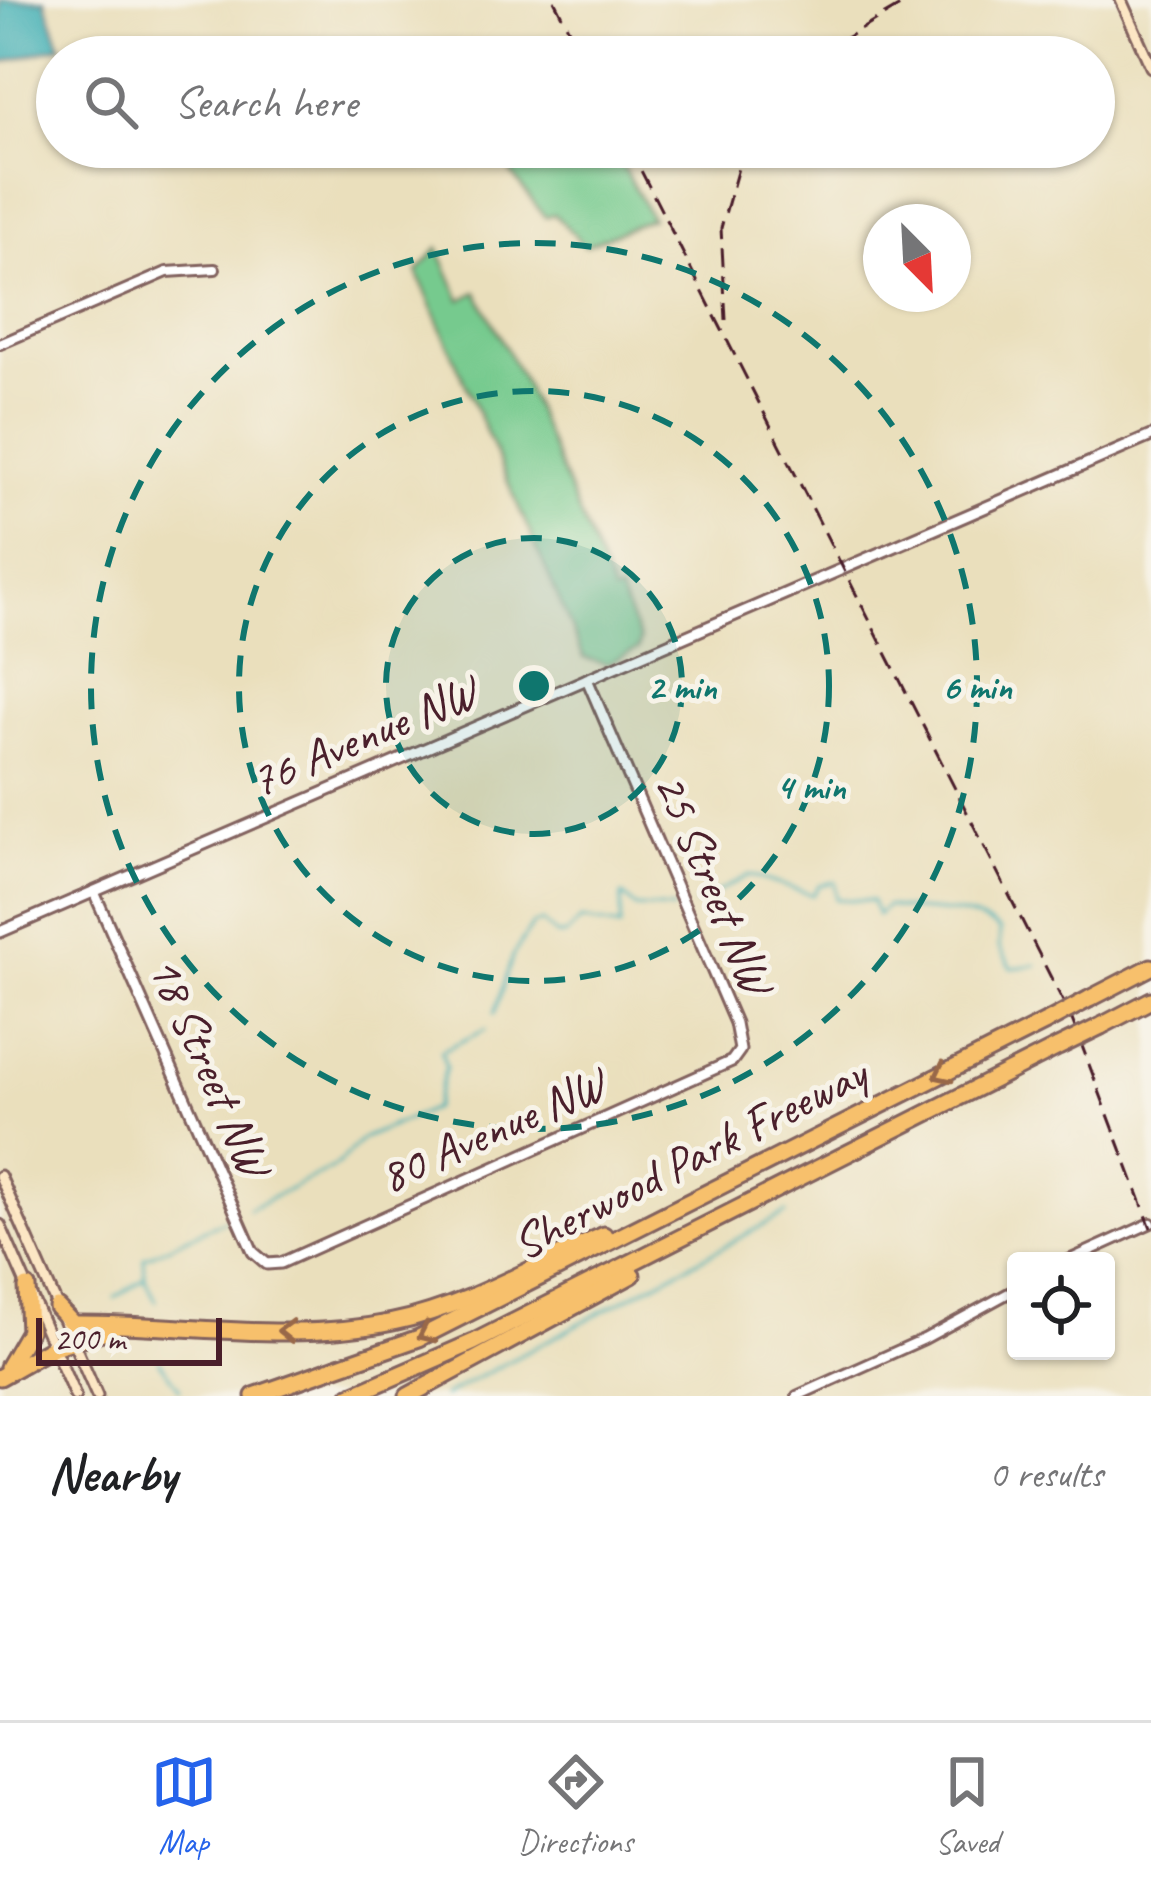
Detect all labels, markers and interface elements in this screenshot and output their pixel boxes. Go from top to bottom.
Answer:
search box [36,36,1115,168]
icon: search [78,69,144,135]
text: Search here [174,74,357,131]
north arrow [863,204,971,312]
street label: 76 Avenue NW [241,660,489,811]
text: 2 min [648,664,718,710]
text: 6 min [942,664,1013,710]
centre of rings [513,665,555,707]
street label: 25 Street NW [641,763,789,1007]
text: 4 min [777,764,847,810]
street label: 18 Street NW [135,947,287,1189]
street label: Sherwood Park Freeway [502,1041,879,1273]
street label: 80 Avenue NW [370,1052,618,1206]
one-way arrow [932,1059,954,1082]
map controls [1007,1252,1115,1360]
button: locate [1007,1252,1115,1360]
scale bar [36,1312,222,1365]
text: 200 m [54,1318,125,1360]
one-way arrow [276,1318,294,1344]
one-way arrow [417,1320,438,1344]
text: Nearby [48,1442,176,1506]
text: 0 results [989,1450,1103,1499]
tab: Map [151,1749,217,1863]
tab: Directions [518,1749,633,1863]
tab: Saved [934,1749,1000,1863]

